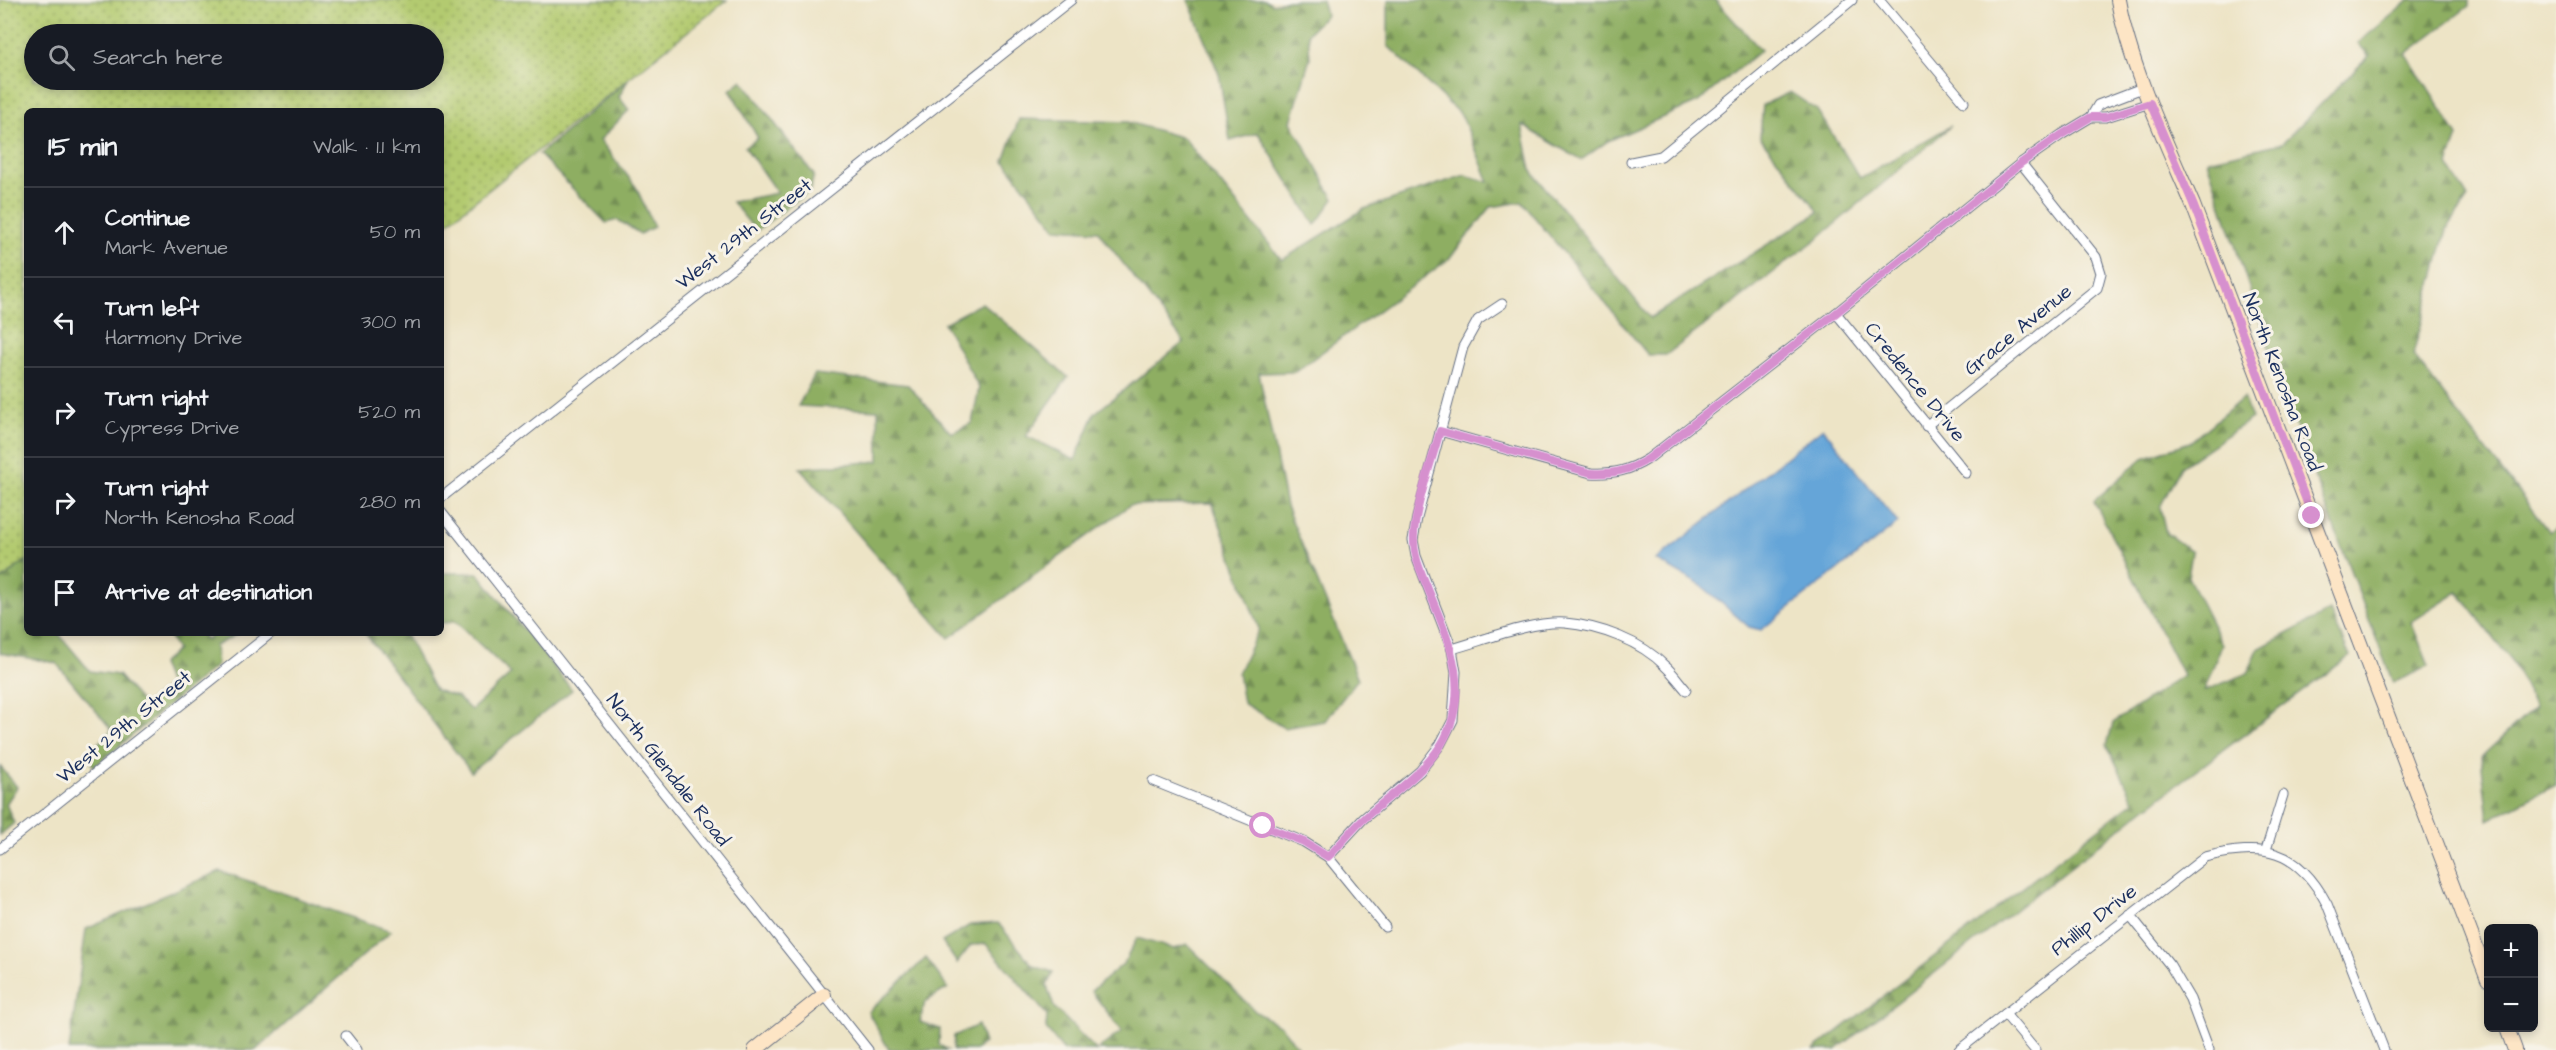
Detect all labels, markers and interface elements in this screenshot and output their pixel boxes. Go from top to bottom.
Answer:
search box [24,24,444,90]
icon: search [45,41,78,74]
text: Search here [93,42,223,73]
text: 15 min [48,129,117,165]
text: Walk · 1.1 km [313,133,420,161]
street label: West 29th Street [670,172,818,296]
text: Continue [105,203,190,234]
icon: ahead [48,216,81,249]
text: 50 m [370,218,420,246]
text: Mark Avenue [105,234,228,262]
street label: Grace Avenue [1958,278,2078,382]
street label: North Kenosha Road [2235,289,2329,475]
text: Turn left [105,293,199,324]
icon: left [48,306,81,339]
text: 300 m [361,308,420,336]
street label: Credence Drive [1858,316,1972,448]
text: Harmony Drive [105,324,242,352]
text: Turn right [105,383,208,414]
icon: right [48,396,81,429]
text: 520 m [358,398,420,426]
text: Cypress Drive [105,414,239,442]
text: Turn right [105,473,208,504]
icon: right [48,486,81,519]
text: 280 m [359,488,420,516]
route end [2298,502,2324,528]
text: North Kenosha Road [105,504,294,532]
icon: arrive [48,576,81,609]
text: Arrive at destination [105,577,312,608]
street label: West 29th Street [51,664,197,790]
street label: North Glendale Road [599,688,737,852]
route start [1249,812,1275,838]
street label: Phillip Drive [2045,877,2143,963]
map controls [2484,924,2538,1032]
button: + [2484,924,2538,978]
button: − [2484,978,2538,1032]

